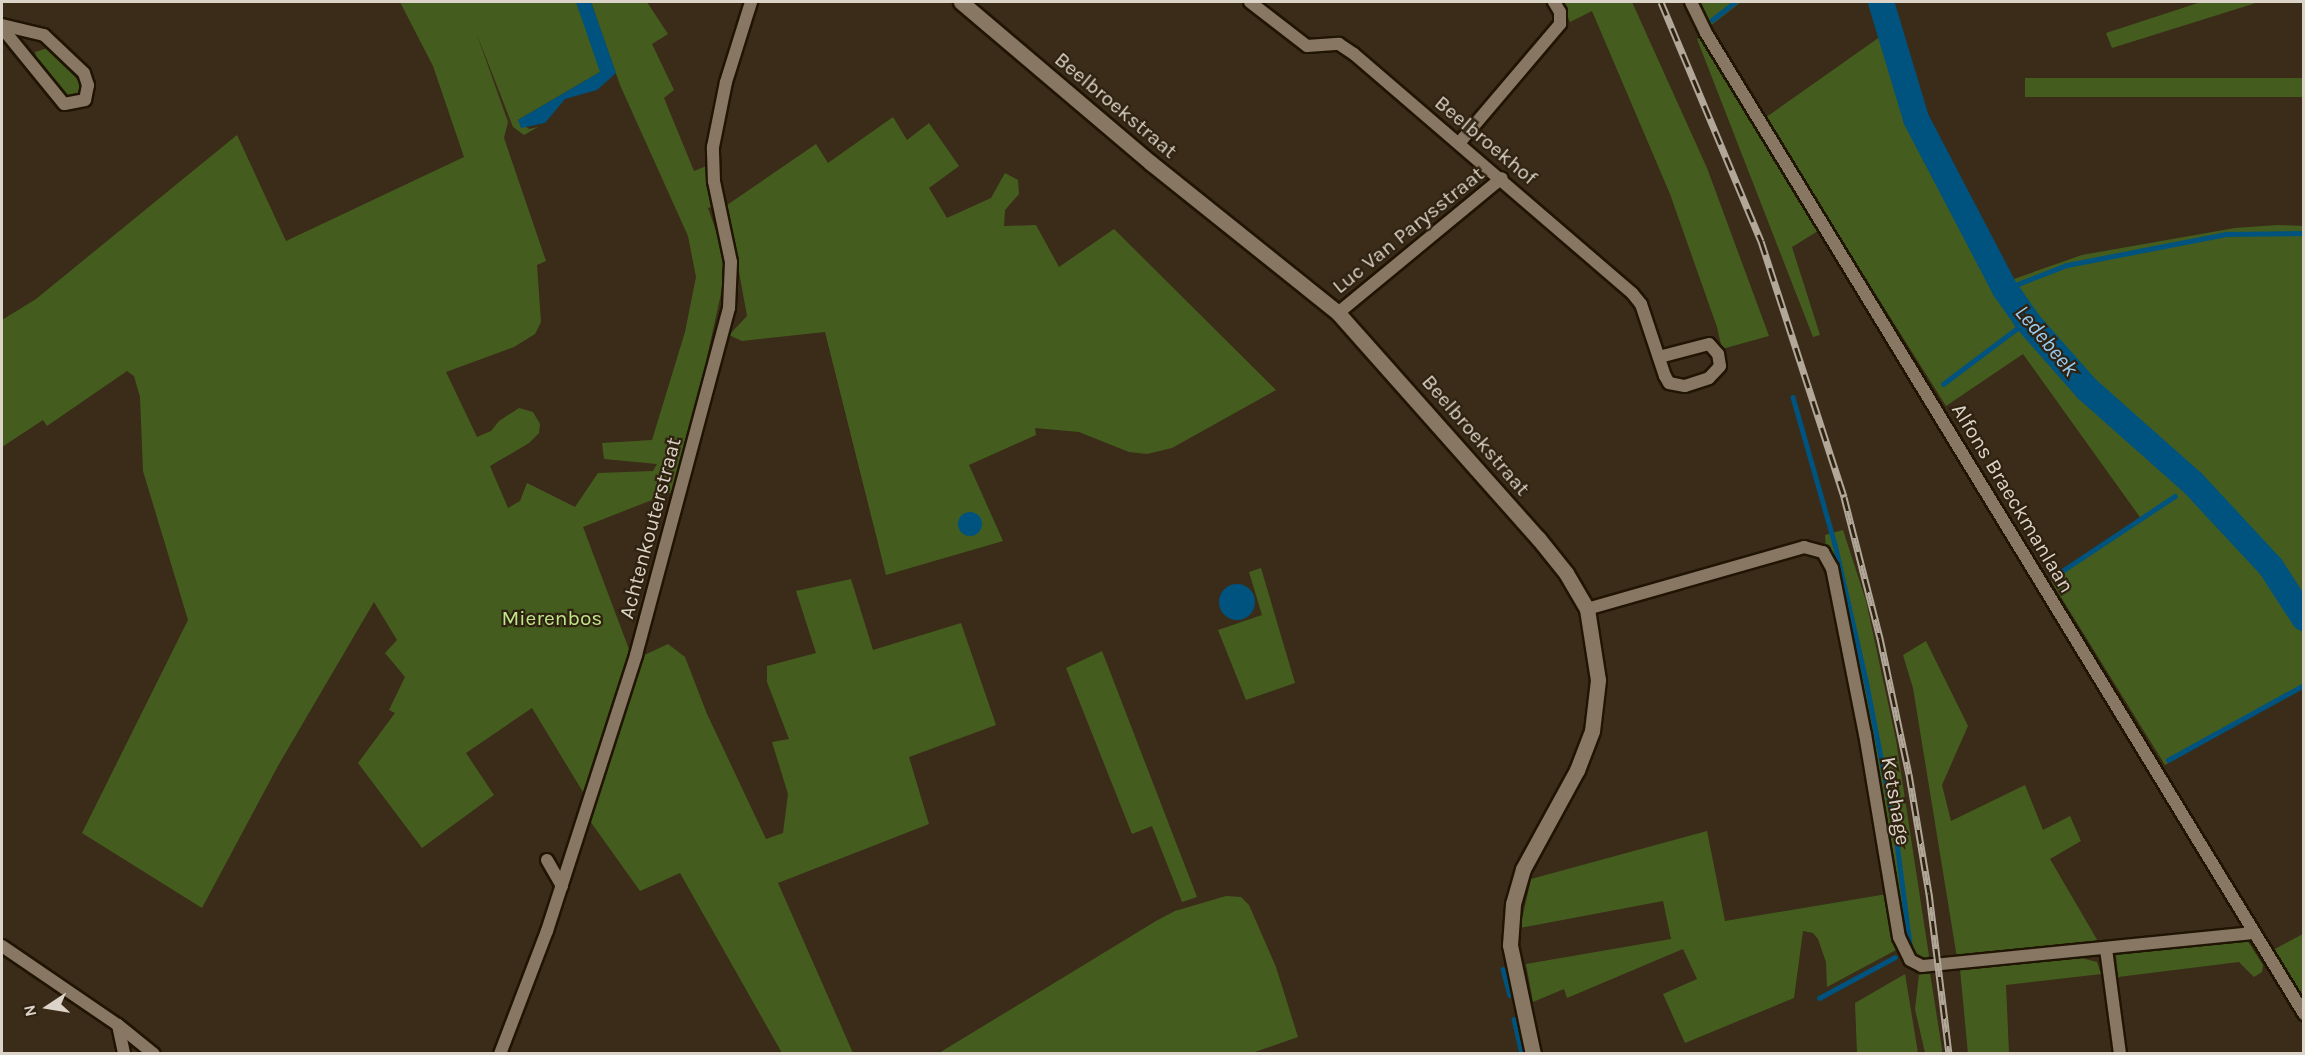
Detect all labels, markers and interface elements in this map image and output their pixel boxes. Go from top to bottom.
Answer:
street label: Beelbroekstraat [1050,46,1182,164]
street label: Beelbroekhof [1430,90,1542,190]
street label: Luc Van Parysstraat [1327,161,1489,299]
water label: Ledebeek [2009,300,2083,382]
street label: Beelbroekstraat [1417,369,1535,501]
street label: Alfons Braeckmanlaan [1946,399,2080,597]
street label: Achtenkouterstraat [614,435,686,621]
park label: Mierenbos [502,605,602,631]
street label: Ketshage [1876,755,1916,847]
north arrow [18,977,78,1037]
text: N [19,1003,40,1018]

